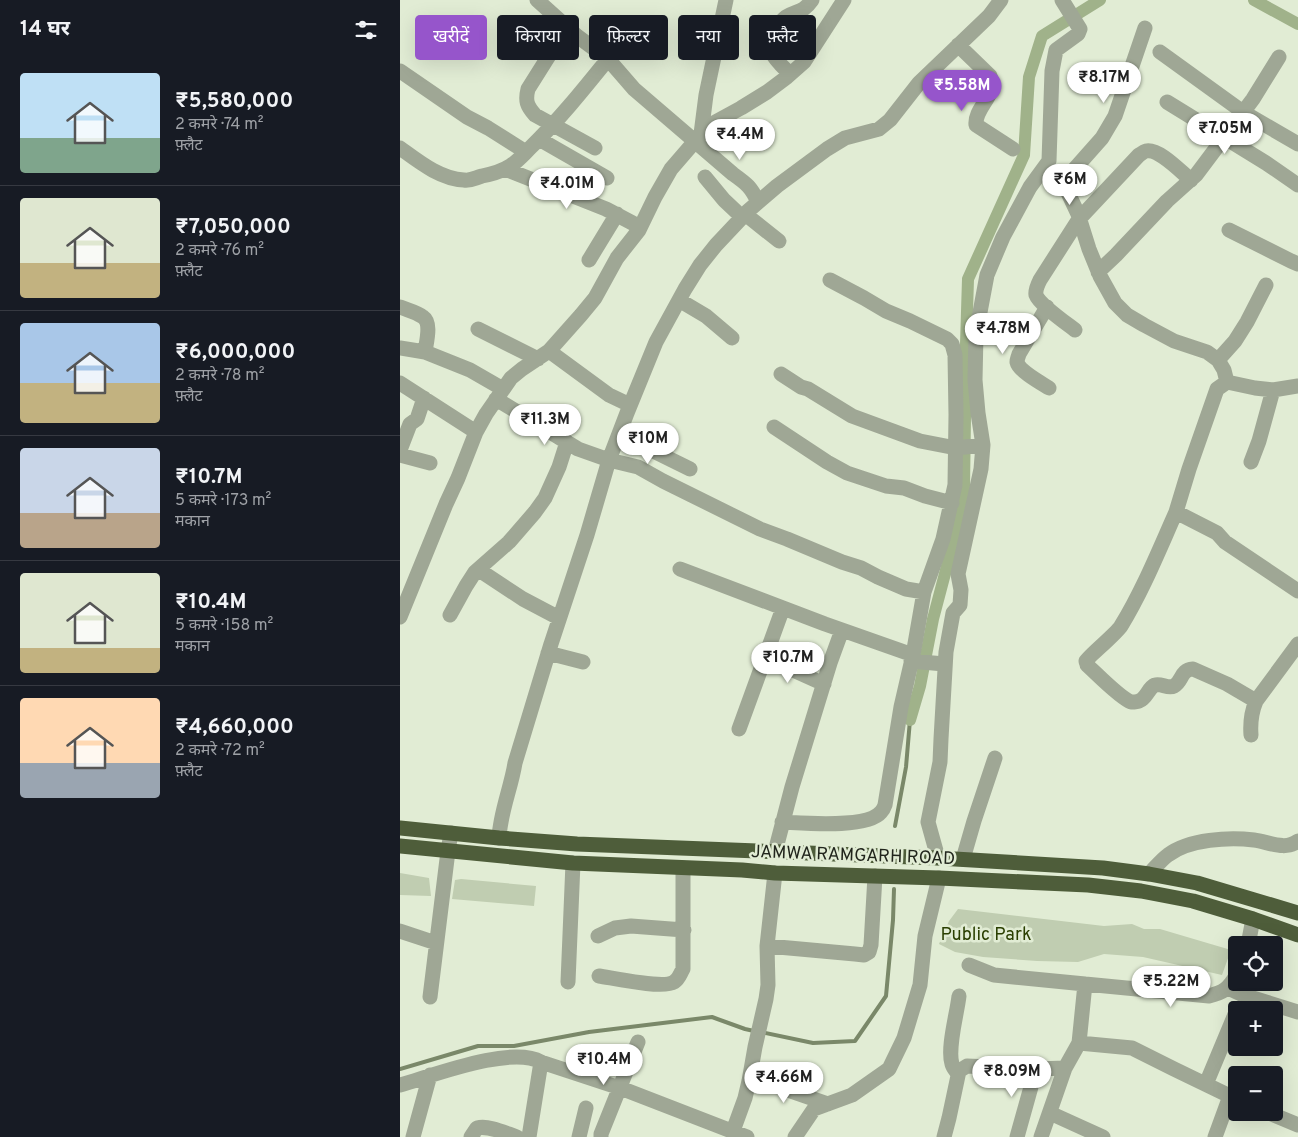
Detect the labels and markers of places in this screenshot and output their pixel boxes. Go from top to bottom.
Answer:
pin: ₹8.17M [1063,62,1145,104]
pin: ₹5.58M [921,70,1003,112]
pin: ₹7.05M [1184,112,1266,155]
pin: ₹4.4M [705,119,775,161]
pin: ₹6M [1046,164,1094,206]
pin: ₹4.01M [526,168,608,210]
pin: ₹4.78M [962,312,1044,355]
pin: ₹11.3M [504,404,586,446]
pin: ₹10M [618,422,678,465]
pin: ₹10.7M [747,642,829,684]
pin: ₹5.22M [1130,966,1212,1008]
pin: ₹10.4M [563,1044,645,1086]
pin: ₹8.09M [971,1056,1053,1098]
pin: ₹4.66M [743,1062,825,1104]

